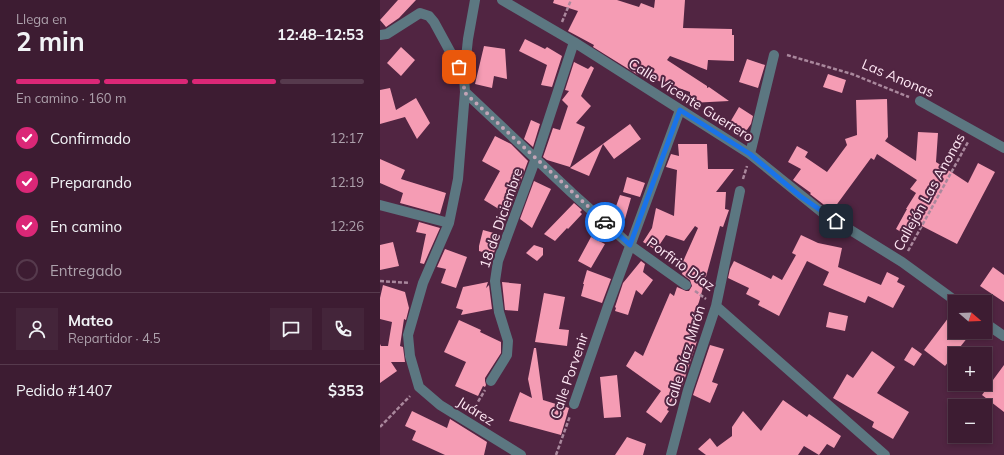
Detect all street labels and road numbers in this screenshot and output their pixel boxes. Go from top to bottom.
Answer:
street label: Calle Vicente Guerrero [625,54,757,146]
street label: Las Anonas [859,55,937,101]
street label: Callejón Las Anonas [889,130,969,254]
street label: 18 de Diciembre [475,165,527,271]
street label: Porfirio Díaz [643,233,719,295]
street label: Calle Díaz Mirón [661,303,709,409]
street label: Calle Porvenir [546,330,592,421]
street label: Juárez [454,393,498,429]

